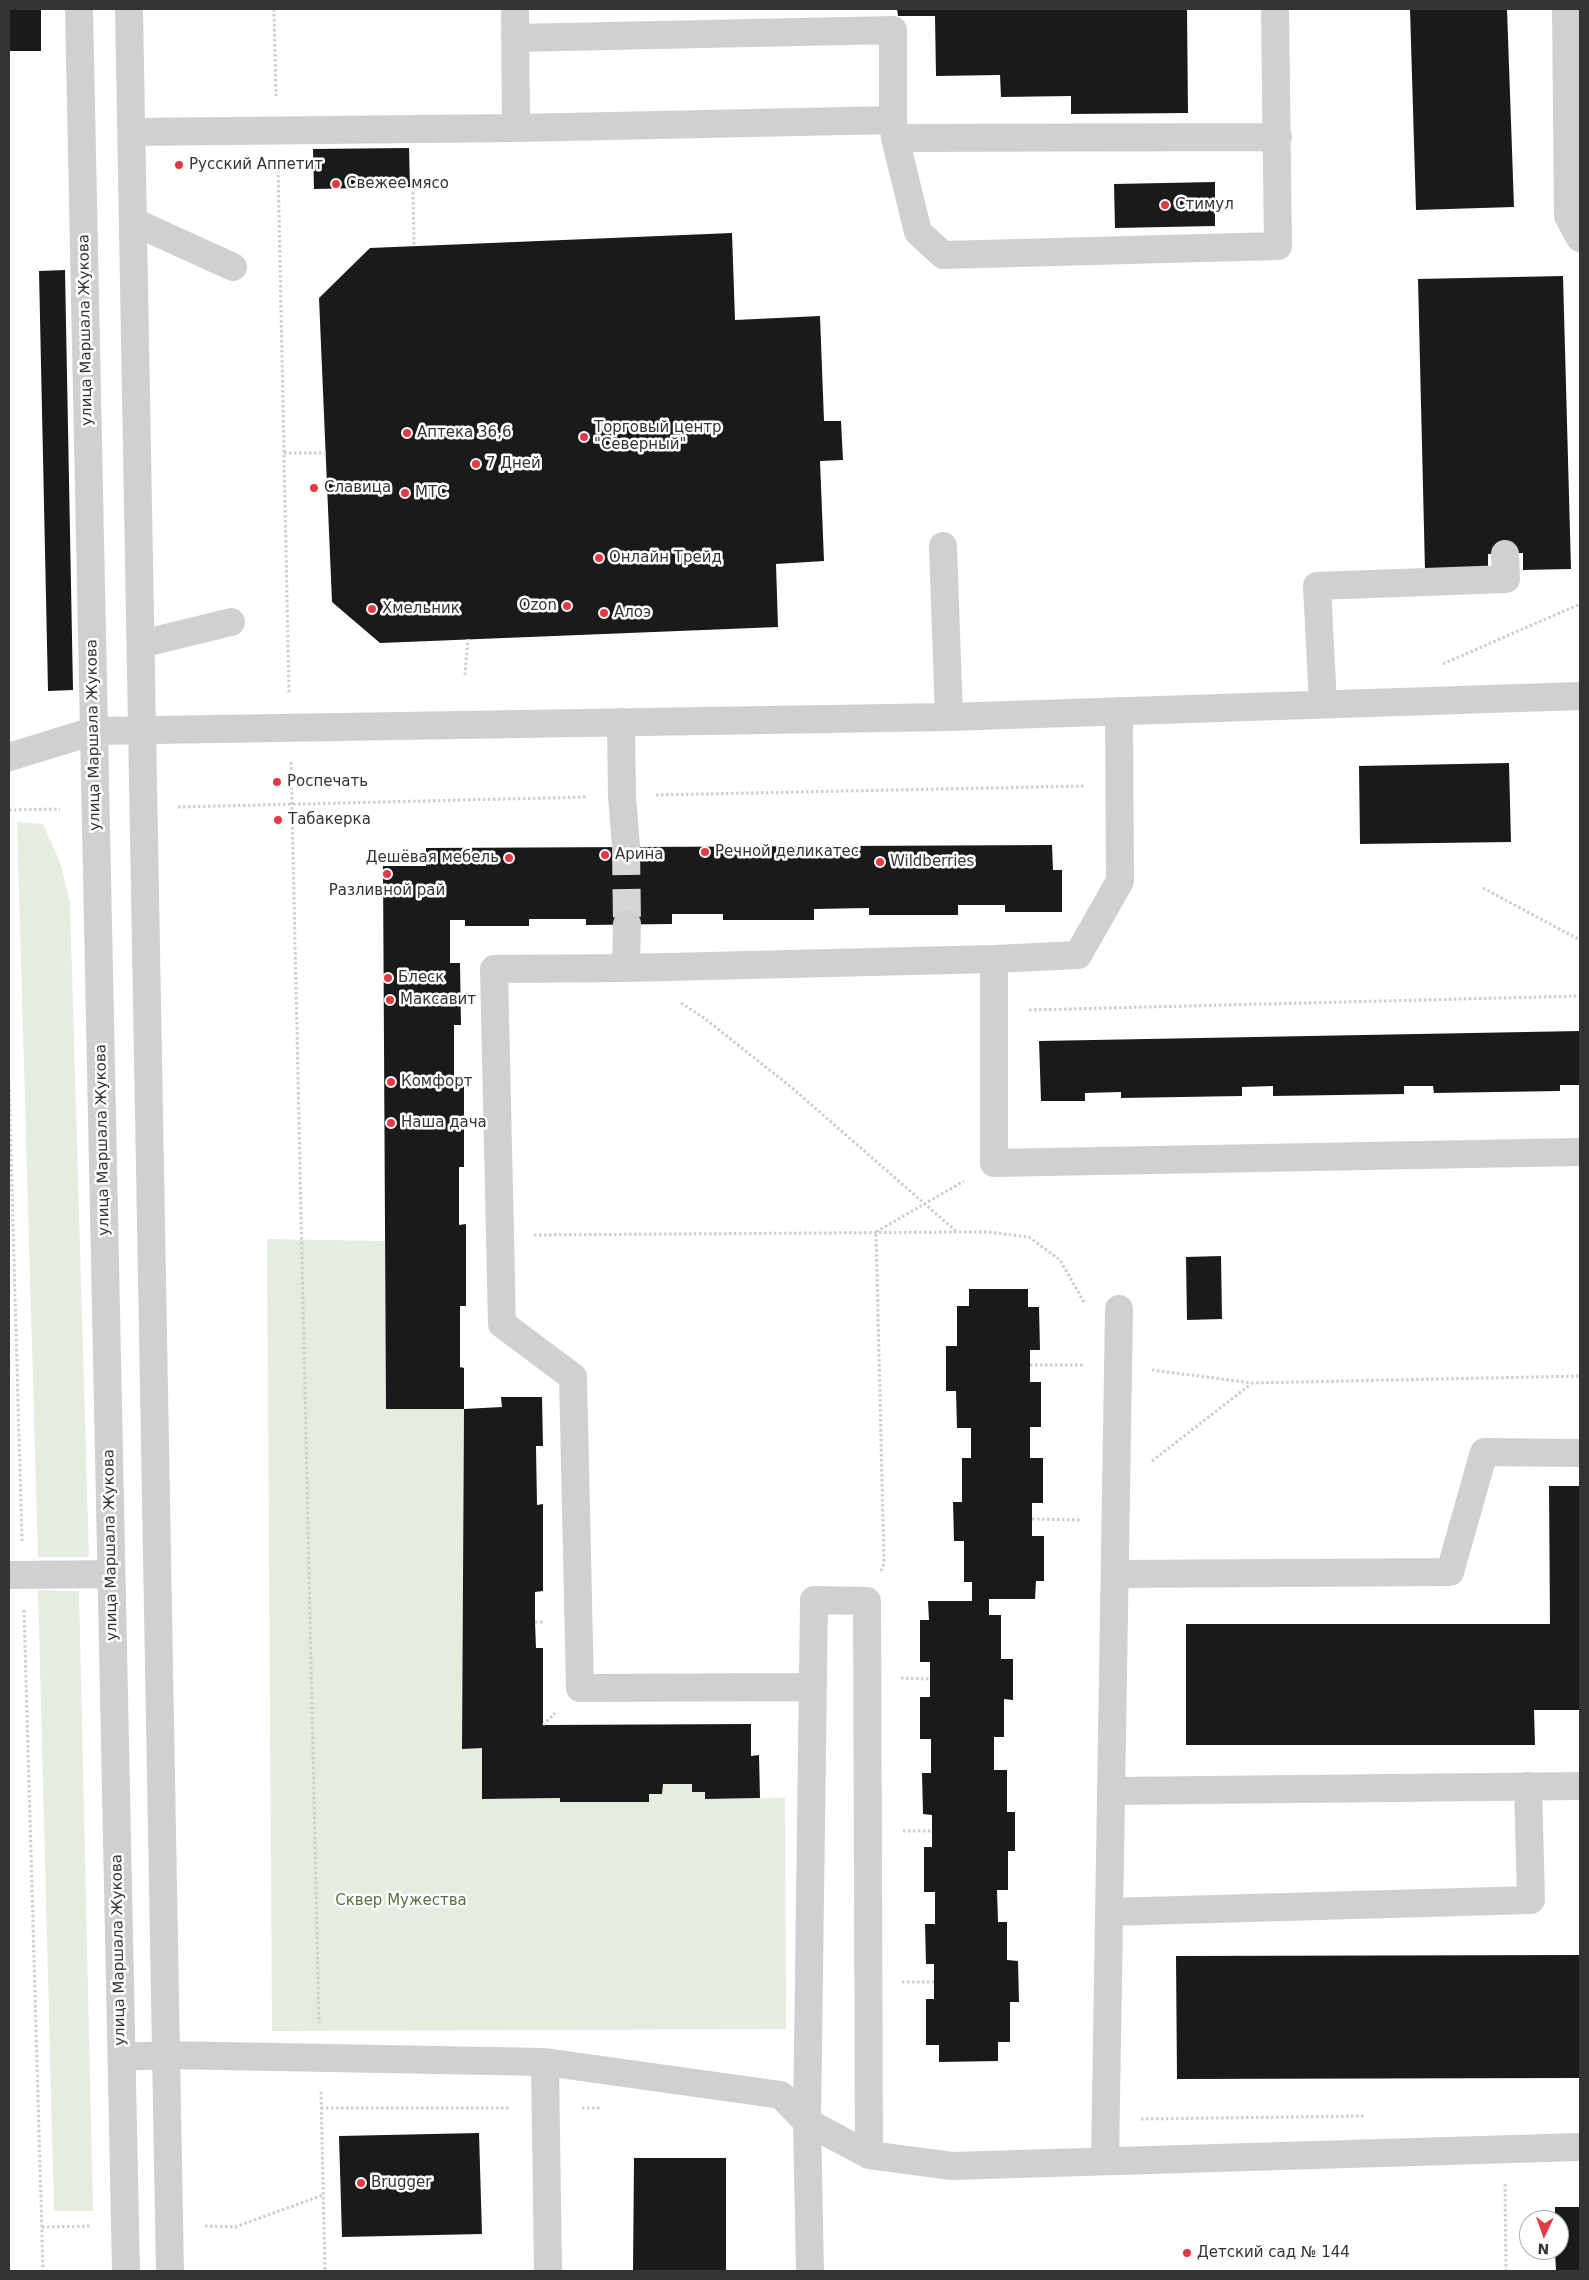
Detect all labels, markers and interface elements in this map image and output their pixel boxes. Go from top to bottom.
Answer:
place label: Русский Аппетит [189,156,323,174]
marker: Русский Аппетит [173,159,185,171]
place label: Свежее мясо [346,175,449,193]
marker: Свежее мясо [330,178,342,190]
place label: Стимул [1175,196,1234,214]
marker: Стимул [1159,199,1171,211]
street label: улица Маршала Жукова [75,234,97,426]
place label: Торговый центр "Северный" [594,419,722,454]
place label: Аптека 36,6 [417,424,511,442]
marker: Аптека 36,6 [401,427,413,439]
marker: Торговый центр "Северный" [578,431,590,443]
place label: 7 Дней [486,455,541,473]
marker: 7 Дней [470,458,482,470]
place label: Славица [324,479,391,497]
marker: Славица [308,482,320,494]
place label: МТС [415,484,448,502]
marker: МТС [399,487,411,499]
place label: Онлайн Трейд [609,549,722,567]
marker: Онлайн Трейд [593,552,605,564]
place label: Ozon [519,597,557,615]
place label: Хмельник [382,600,460,618]
marker: Ozon [561,600,573,612]
marker: Хмельник [366,603,378,615]
place label: Алоэ [614,604,651,622]
marker: Алоэ [598,607,610,619]
street label: улица Маршала Жукова [83,639,105,831]
place label: Роспечать [287,773,368,791]
marker: Роспечать [271,776,283,788]
place label: Табакерка [288,811,371,829]
marker: Табакерка [272,814,284,826]
place label: Речной деликатес [715,843,859,861]
place label: Арина [615,846,664,864]
marker: Речной деликатес [699,846,711,858]
place label: Дешёвая мебель [366,849,499,867]
marker: Арина [599,849,611,861]
marker: Дешёвая мебель [503,852,515,864]
place label: Wildberries [890,853,974,871]
marker: Wildberries [874,856,886,868]
marker: Разливной рай [381,868,393,880]
place label: Разливной рай [329,882,445,900]
place label: Блеск [398,969,444,987]
marker: Блеск [382,972,394,984]
place label: Максавит [400,991,476,1009]
marker: Максавит [384,994,396,1006]
street label: улица Маршала Жукова [92,1044,114,1236]
place label: Комфорт [401,1073,472,1091]
marker: Комфорт [385,1076,397,1088]
place label: Наша дача [401,1114,487,1132]
marker: Наша дача [385,1117,397,1129]
street label: улица Маршала Жукова [100,1449,122,1641]
street label: улица Маршала Жукова [108,1854,130,2046]
park label: Сквер Мужества [335,1892,467,1910]
place label: Brugger [371,2174,431,2192]
marker: Brugger [355,2177,367,2189]
north arrow [1519,2210,1569,2260]
text: N [1537,2241,1550,2257]
place label: Детский сад № 144 [1197,2244,1350,2262]
marker: Детский сад № 144 [1181,2247,1193,2259]

